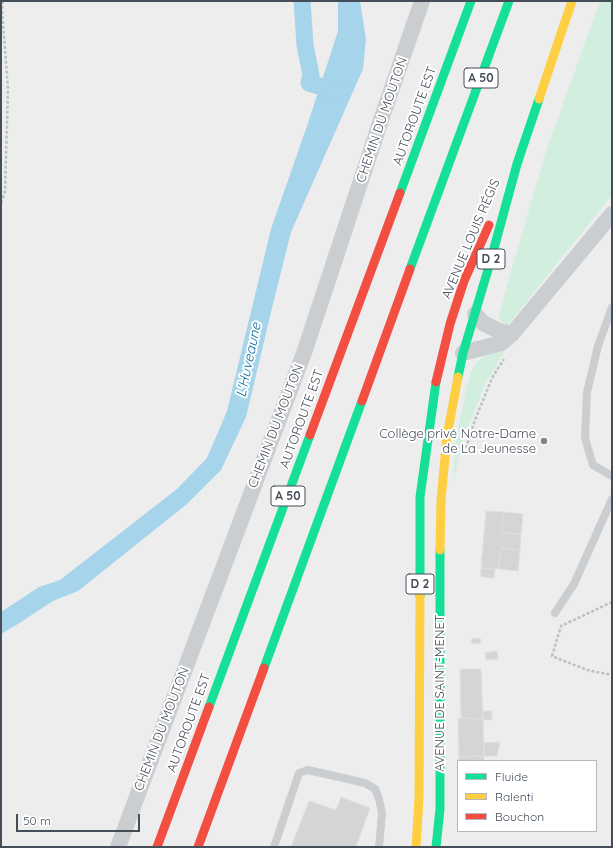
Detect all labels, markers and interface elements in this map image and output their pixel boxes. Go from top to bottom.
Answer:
street label: CHEMIN DU MOUTON [353,55,411,185]
street label: AUTOROUTE EST [390,64,440,168]
road number: A 50 [464,68,498,88]
street label: AVENUE LOUIS RÉGIS [439,177,503,301]
road number: D 2 [477,249,505,269]
water label: L'Huveaune [233,321,265,399]
street label: CHEMIN DU MOUTON [245,362,307,490]
street label: AUTOROUTE EST [277,367,327,471]
place label: Collège privé Notre-Dame de La Jeunesse [379,426,536,457]
marker: Collège privé Notre-Dame de La Jeunesse [539,436,549,446]
road number: A 50 [271,486,305,506]
road number: D 2 [406,574,434,594]
street label: AVENUE DE SAINT-MENET [432,614,448,772]
street label: CHEMIN DU MOUTON [131,665,193,793]
street label: AUTOROUTE EST [164,671,214,775]
legend [457,760,597,832]
text: Fluide [495,769,528,784]
text: Ralenti [495,789,533,804]
scale bar [18,806,142,832]
text: Bouchon [495,809,544,824]
text: 50 m [23,813,51,828]

